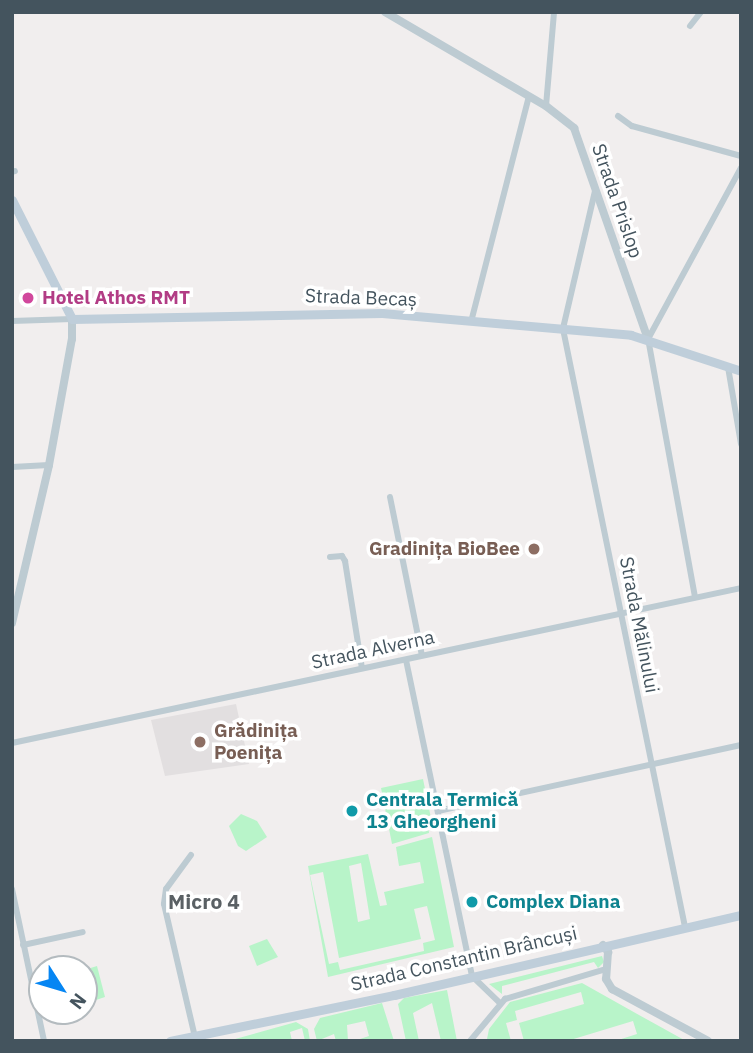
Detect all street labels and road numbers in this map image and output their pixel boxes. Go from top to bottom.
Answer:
street label: Strada Prislop [587,141,647,261]
street label: Strada Becaș [305,285,417,311]
street label: Strada Mălinului [615,555,663,695]
street label: Strada Alverna [309,626,437,674]
street label: Strada Constantin Brâncuși [349,922,579,996]

